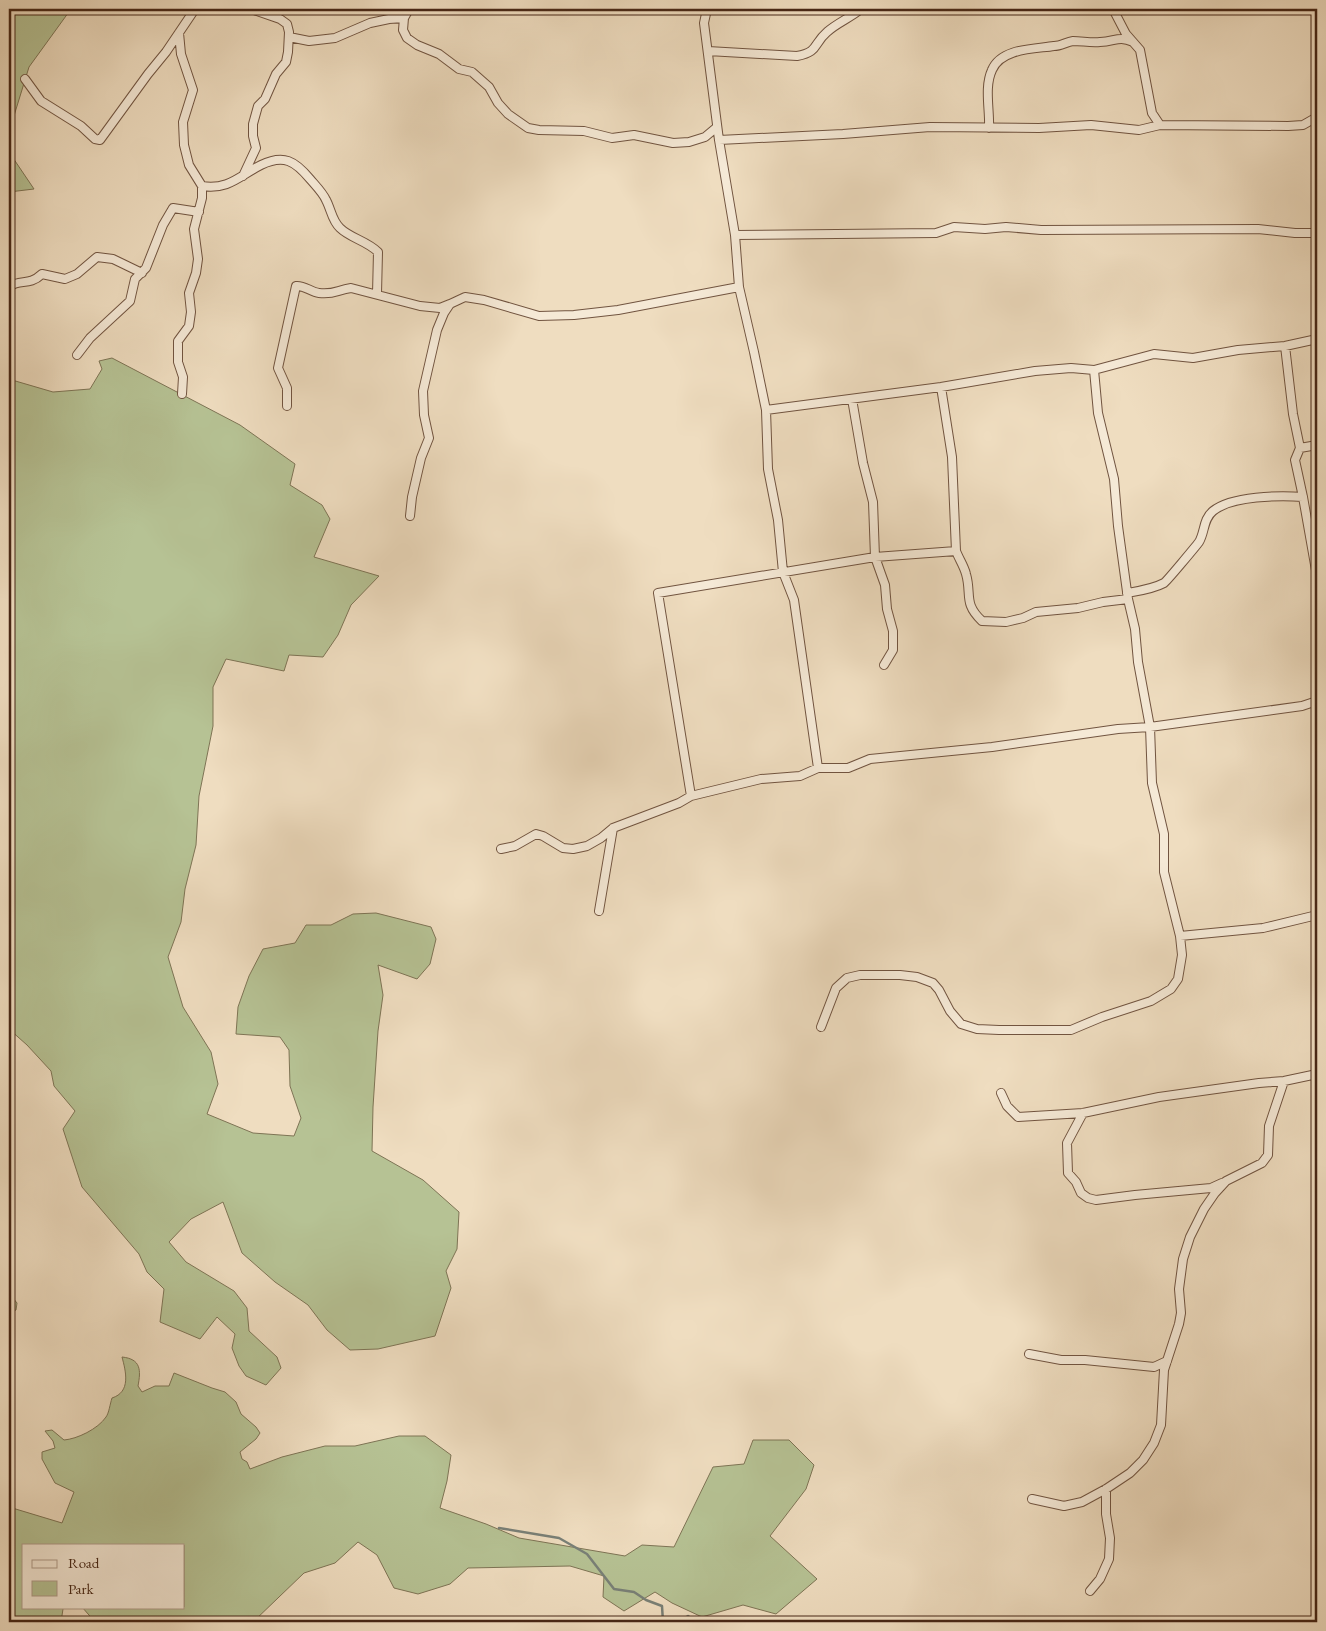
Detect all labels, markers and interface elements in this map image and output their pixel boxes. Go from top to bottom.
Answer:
legend [22,1544,185,1608]
text: Road [68,1553,100,1572]
text: Park [68,1579,95,1598]

